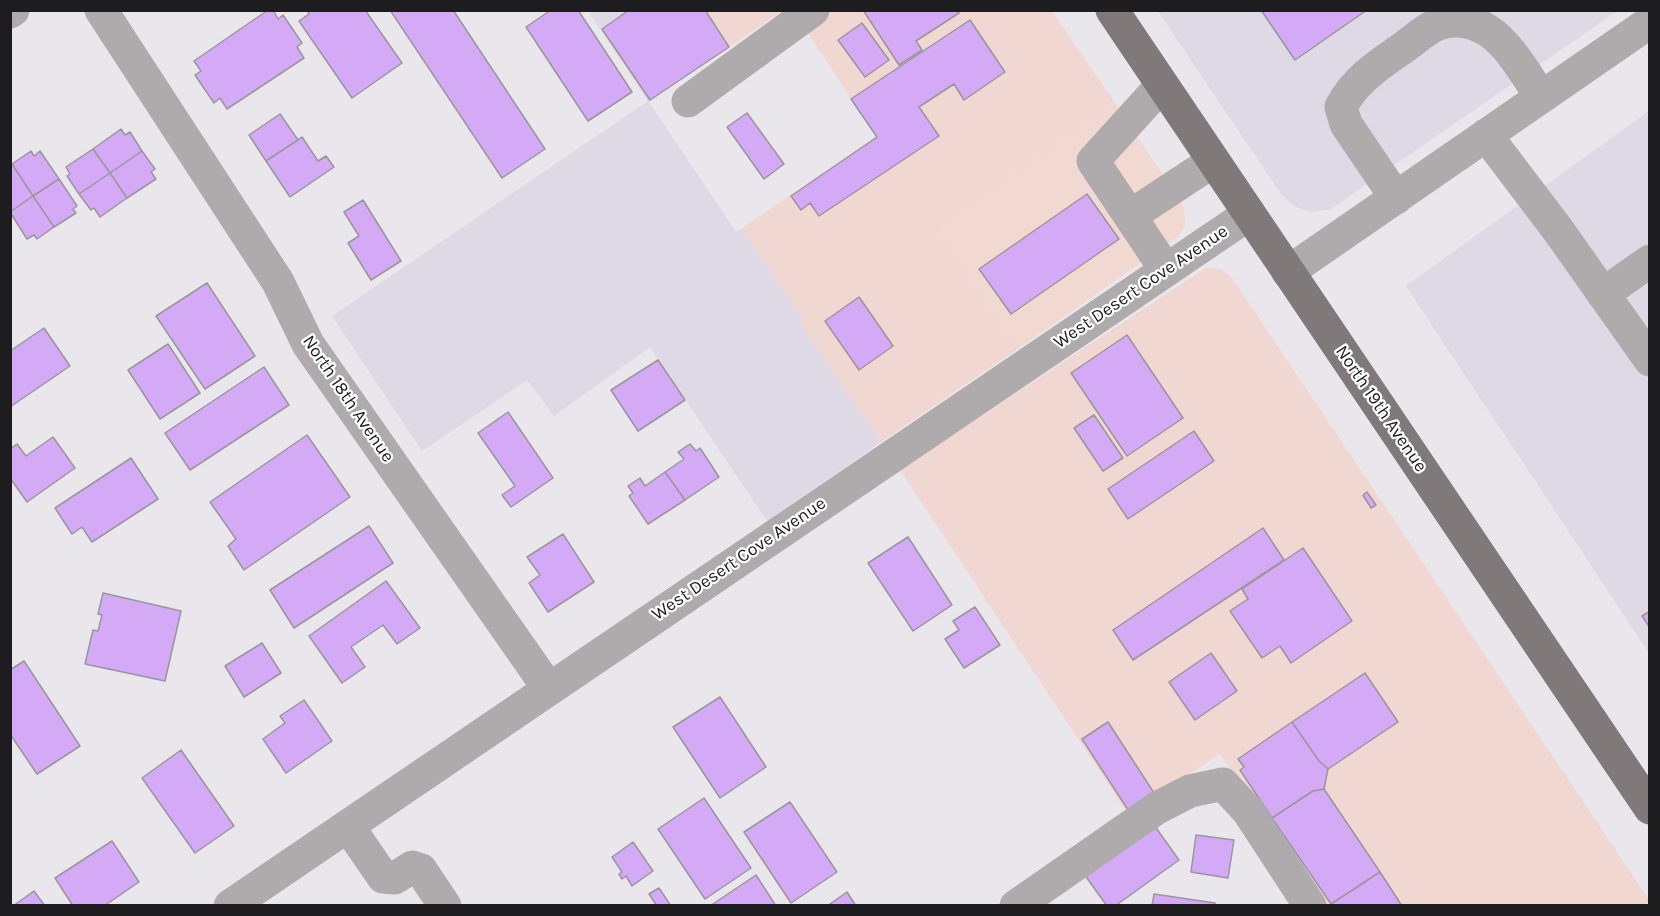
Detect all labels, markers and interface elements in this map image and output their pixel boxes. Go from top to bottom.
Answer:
street label: West Desert Cove Avenue [1050,221,1232,353]
street label: North 18th Avenue [297,331,399,467]
street label: North 19th Avenue [1331,342,1431,476]
street label: West Desert Cove Avenue [648,493,830,625]

